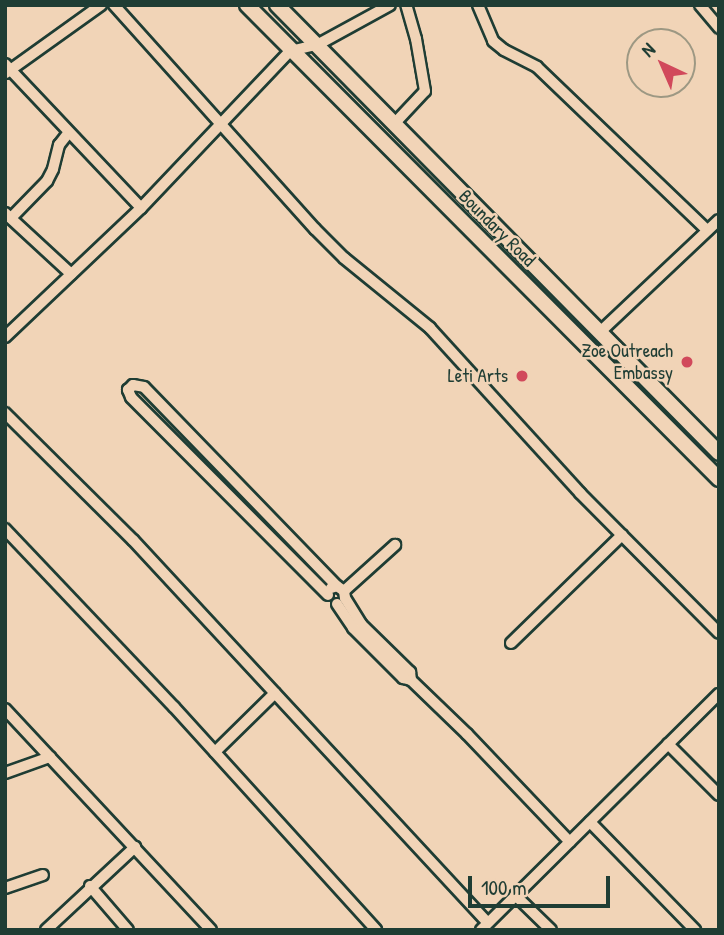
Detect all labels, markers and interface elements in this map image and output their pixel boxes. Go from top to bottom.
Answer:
north arrow [626,28,696,98]
text: N [635,36,660,62]
street label: Boundary Road [454,185,540,271]
place label: Zoe Outreach Embassy [581,340,673,384]
marker: Zoe Outreach Embassy [679,354,695,370]
place label: Leti Arts [448,365,508,387]
marker: Leti Arts [514,368,530,384]
scale bar [472,862,614,906]
text: 100 m [481,873,527,902]

